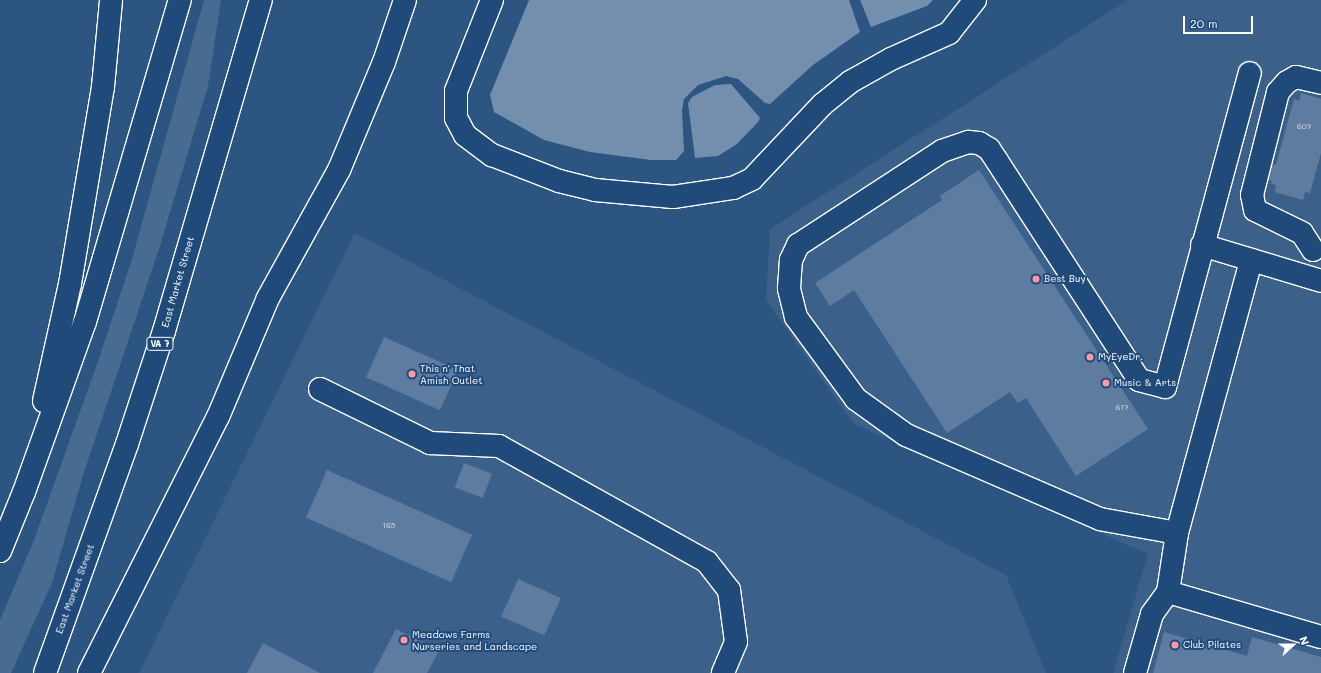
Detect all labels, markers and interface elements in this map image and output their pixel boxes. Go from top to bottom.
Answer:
scale bar [1185,8,1255,34]
text: 20 m [1190,15,1218,31]
house number: 607 [1297,122,1311,132]
street label: East Market Street [159,235,197,329]
place label: Best Buy [1044,273,1086,285]
marker: Best Buy [1031,274,1041,284]
road number: VA 7 [146,337,174,351]
place label: MyEyeDr. [1098,351,1143,363]
marker: MyEyeDr. [1085,352,1095,362]
place label: This n' That Amish Outlet [420,362,483,386]
marker: This n' That Amish Outlet [407,369,417,379]
place label: Music & Arts [1114,377,1176,389]
marker: Music & Arts [1101,378,1111,388]
house number: 617 [1116,403,1128,413]
house number: 165 [382,521,396,531]
street label: East Market Street [53,543,97,635]
north arrow [1273,625,1313,665]
place label: Meadows Farms Nurseries and Landscape [412,628,537,652]
text: N [1296,634,1313,647]
marker: Meadows Farms Nurseries and Landscape [399,635,409,645]
place label: Club Pilates [1183,639,1241,651]
marker: Club Pilates [1170,640,1180,650]

